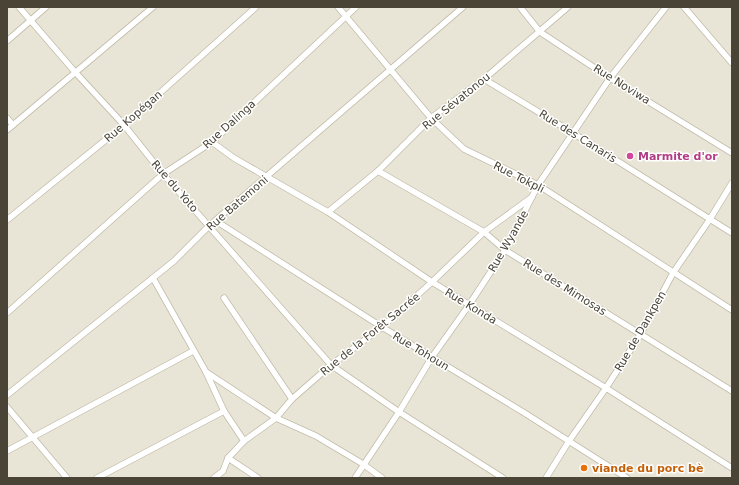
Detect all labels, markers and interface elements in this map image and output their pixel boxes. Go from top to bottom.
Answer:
street label: Rue Noviwa [591,62,653,107]
street label: Rue Sévatonou [420,70,493,133]
street label: Rue Kopégan [102,88,165,145]
street label: Rue Dalinga [200,97,258,151]
street label: Rue des Canaris [537,107,619,166]
place label: Marmite d'or [638,150,718,163]
marker: Marmite d'or [625,151,635,161]
street label: Rue du Yoto [148,158,201,215]
street label: Rue Tokpli [491,159,546,196]
street label: Rue Batemoni [204,173,271,234]
street label: Rue Wyande [486,208,531,274]
street label: Rue des Mimosas [521,257,609,318]
street label: Rue Konda [442,286,499,327]
street label: Rue de Dankpen [612,289,669,374]
street label: Rue de la Forêt Sacrée [318,290,423,378]
street label: Rue Tohoun [390,329,451,373]
place label: viande du porc bè [592,462,703,475]
marker: viande du porc bè [579,463,589,473]

